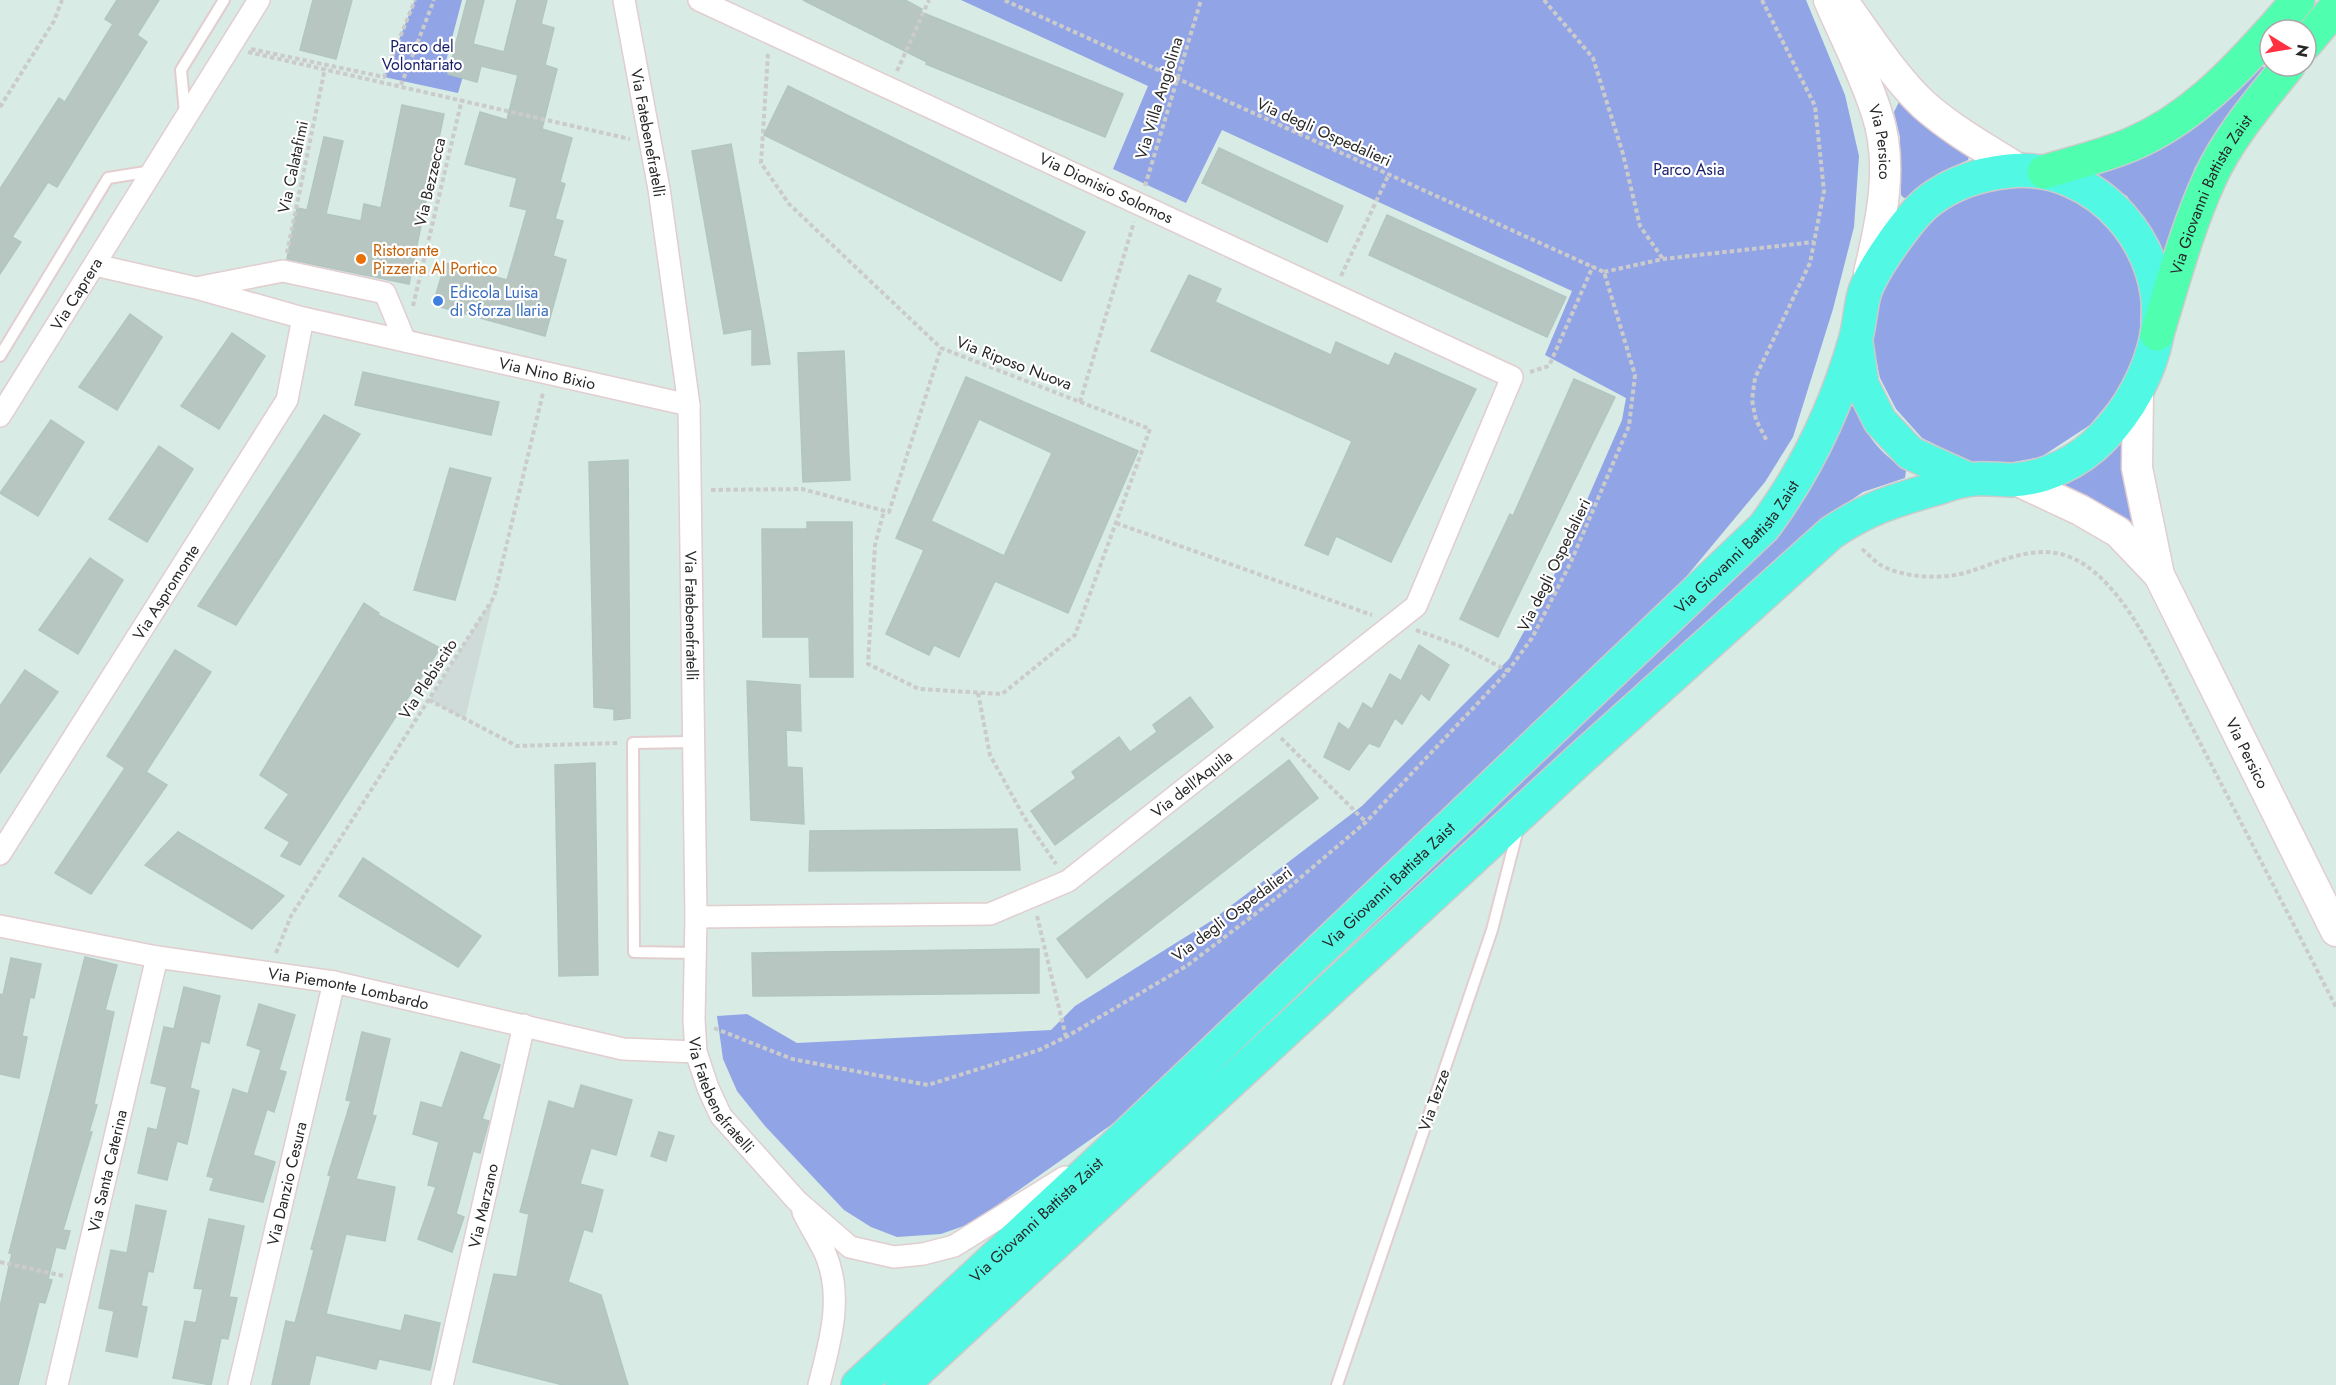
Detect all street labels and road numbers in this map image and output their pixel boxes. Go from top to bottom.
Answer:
street label: Via Villa Angiolina [1129,34,1189,162]
street label: Via Fatebenefratelli [625,67,671,198]
street label: Via degli Ospedalieri [1253,92,1395,172]
street label: Via Persico [1863,101,1897,180]
street label: Via Giovanni Battista Zaist [2164,109,2257,278]
street label: Via Calatafimi [272,119,314,215]
street label: Via Bezzecca [409,135,451,229]
street label: Via Dionisio Solomos [1035,147,1177,229]
street label: Via Caprera [45,253,107,335]
street label: Via Riposo Nuova [953,330,1075,396]
street label: Via Nino Bixio [497,351,598,395]
street label: Via Giovanni Battista Zaist [1669,475,1804,618]
street label: Via degli Ospedalieri [1512,495,1596,635]
street label: Via Aspromonte [127,540,205,644]
street label: Via Fatebenefratelli [679,551,704,681]
street label: Via Plebiscito [393,634,463,724]
street label: Via Persico [2220,714,2275,792]
street label: Via dell'Aquila [1146,744,1237,823]
street label: Via Giovanni Battista Zaist [1317,816,1460,954]
street label: Via degli Ospedalieri [1167,861,1297,967]
street label: Via Piemonte Lombardo [266,961,431,1015]
street label: Via Fatebenefratelli [684,1036,760,1158]
street label: Via Tezze [1413,1066,1455,1134]
street label: Via Santa Caterina [82,1107,132,1234]
street label: Via Danzio Cesura [261,1119,312,1248]
street label: Via Giovanni Battista Zaist [964,1151,1108,1288]
street label: Via Marzano [462,1161,504,1250]

